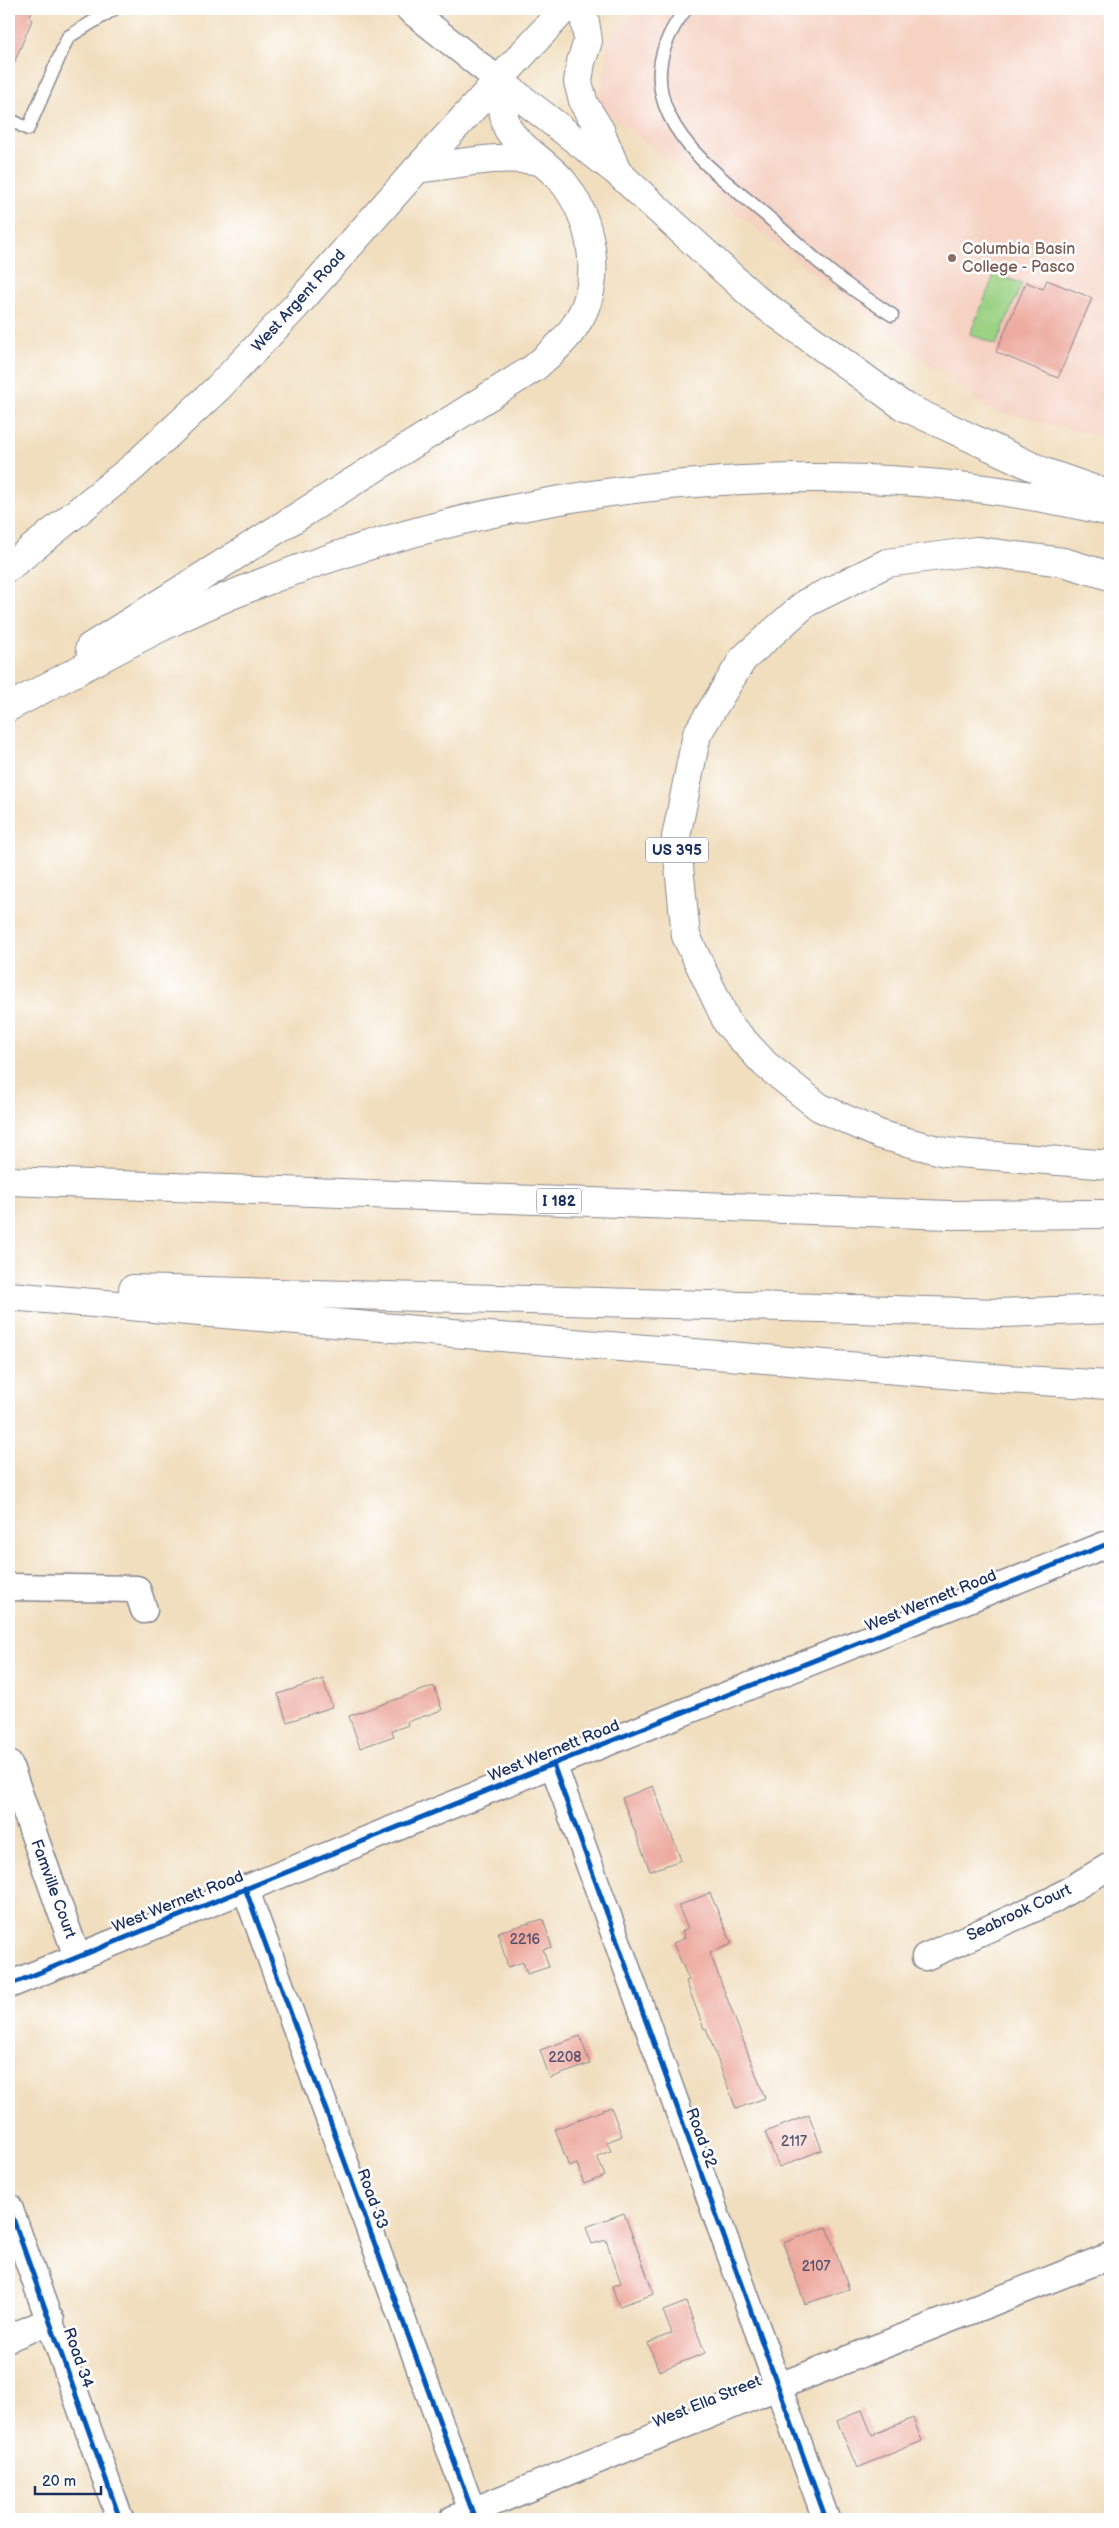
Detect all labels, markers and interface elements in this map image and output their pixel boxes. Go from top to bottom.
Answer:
place label: Columbia Basin College - Pasco [962,240,1075,277]
street label: West Argent Road [248,246,350,356]
marker: Columbia Basin College - Pasco [946,252,958,264]
road number: US 395 [646,838,708,862]
road number: I 182 [536,1188,582,1214]
street label: West Wernett Road [863,1566,999,1636]
street label: West Wernett Road [486,1716,622,1786]
street label: Famville Court [26,1837,80,1941]
street label: West Wernett Road [110,1867,246,1937]
street label: Seabrook Court [964,1880,1074,1946]
house number: 2216 [510,1931,541,1948]
house number: 2208 [549,2049,581,2066]
street label: Road 32 [681,2105,721,2171]
house number: 2117 [781,2133,807,2150]
street label: Road 33 [352,2166,392,2232]
house number: 2107 [802,2258,830,2275]
street label: Road 34 [59,2325,97,2391]
street label: West Ella Street [650,2372,764,2432]
scale bar [35,2463,101,2495]
text: 20 m [42,2472,76,2491]

